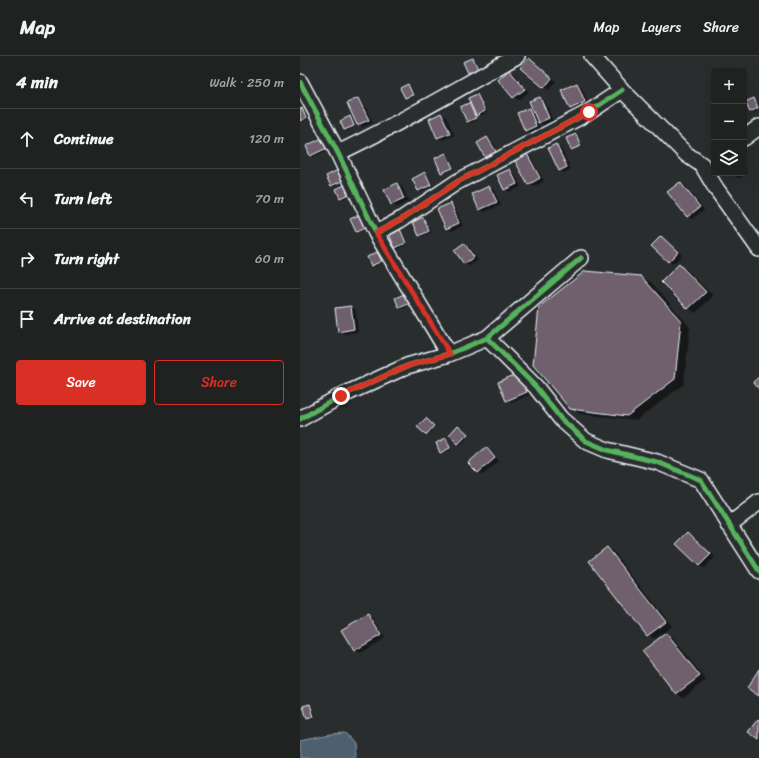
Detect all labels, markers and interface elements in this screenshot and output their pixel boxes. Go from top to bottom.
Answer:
text: Map [20,11,55,44]
text: Map [594,15,619,40]
text: Layers [641,15,681,40]
text: Share [703,15,739,40]
text: 4 min [16,67,58,97]
map controls [711,68,747,176]
button: + [711,68,747,104]
text: Walk · 250 m [210,71,284,94]
route start [580,103,598,121]
button: − [711,104,747,140]
text: Continue [54,126,114,152]
text: 120 m [249,127,284,150]
icon: ahead [16,128,38,150]
button: layers [711,140,747,176]
text: Turn left [54,186,112,212]
text: 70 m [255,187,284,210]
icon: left [16,188,38,210]
text: Turn right [54,246,119,272]
text: 60 m [255,247,284,270]
icon: right [16,248,38,270]
text: Arrive at destination [54,306,191,332]
icon: arrive [16,308,38,330]
button: Save [16,360,146,405]
button: Share [154,360,284,405]
route end [332,387,350,405]

